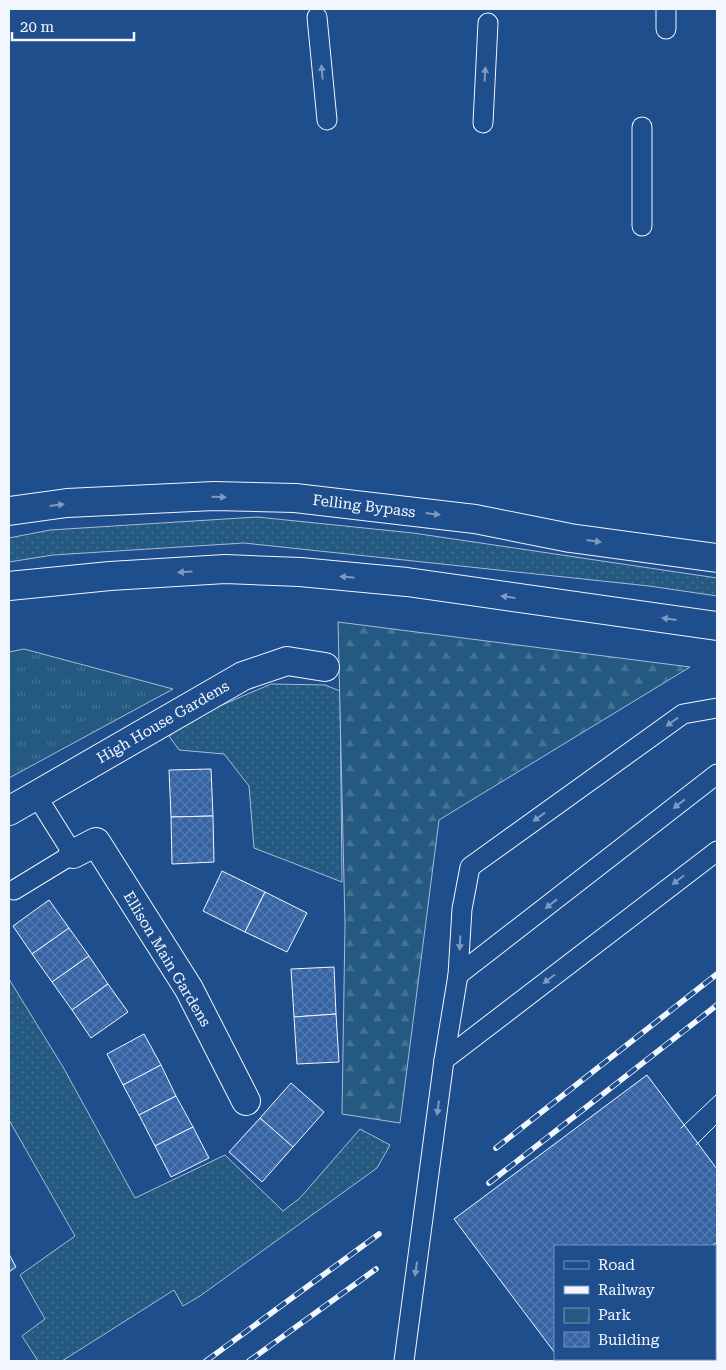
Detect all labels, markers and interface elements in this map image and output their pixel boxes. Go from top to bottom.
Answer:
scale bar [12,10,135,42]
text: 20 m [20,18,55,36]
one-way arrow [318,63,326,79]
one-way arrow [481,66,489,82]
street label: Felling Bypass [312,491,416,521]
one-way arrow [212,493,228,501]
one-way arrow [49,501,65,509]
one-way arrow [426,510,442,518]
one-way arrow [586,537,602,545]
one-way arrow [176,568,192,576]
one-way arrow [339,573,355,581]
one-way arrow [500,592,516,600]
one-way arrow [661,615,677,623]
street label: High House Gardens [94,677,232,767]
one-way arrow [665,717,678,727]
one-way arrow [673,798,686,809]
one-way arrow [533,812,546,822]
one-way arrow [672,875,685,886]
street label: Ellison Main Gardens [119,888,215,1030]
one-way arrow [545,899,558,910]
one-way arrow [455,935,463,951]
one-way arrow [543,973,556,984]
one-way arrow [434,1100,442,1116]
legend [554,1245,716,1360]
text: Road [598,1256,635,1274]
one-way arrow [412,1261,420,1277]
text: Railway [598,1281,655,1299]
text: Park [598,1306,632,1324]
text: Building [598,1331,660,1349]

